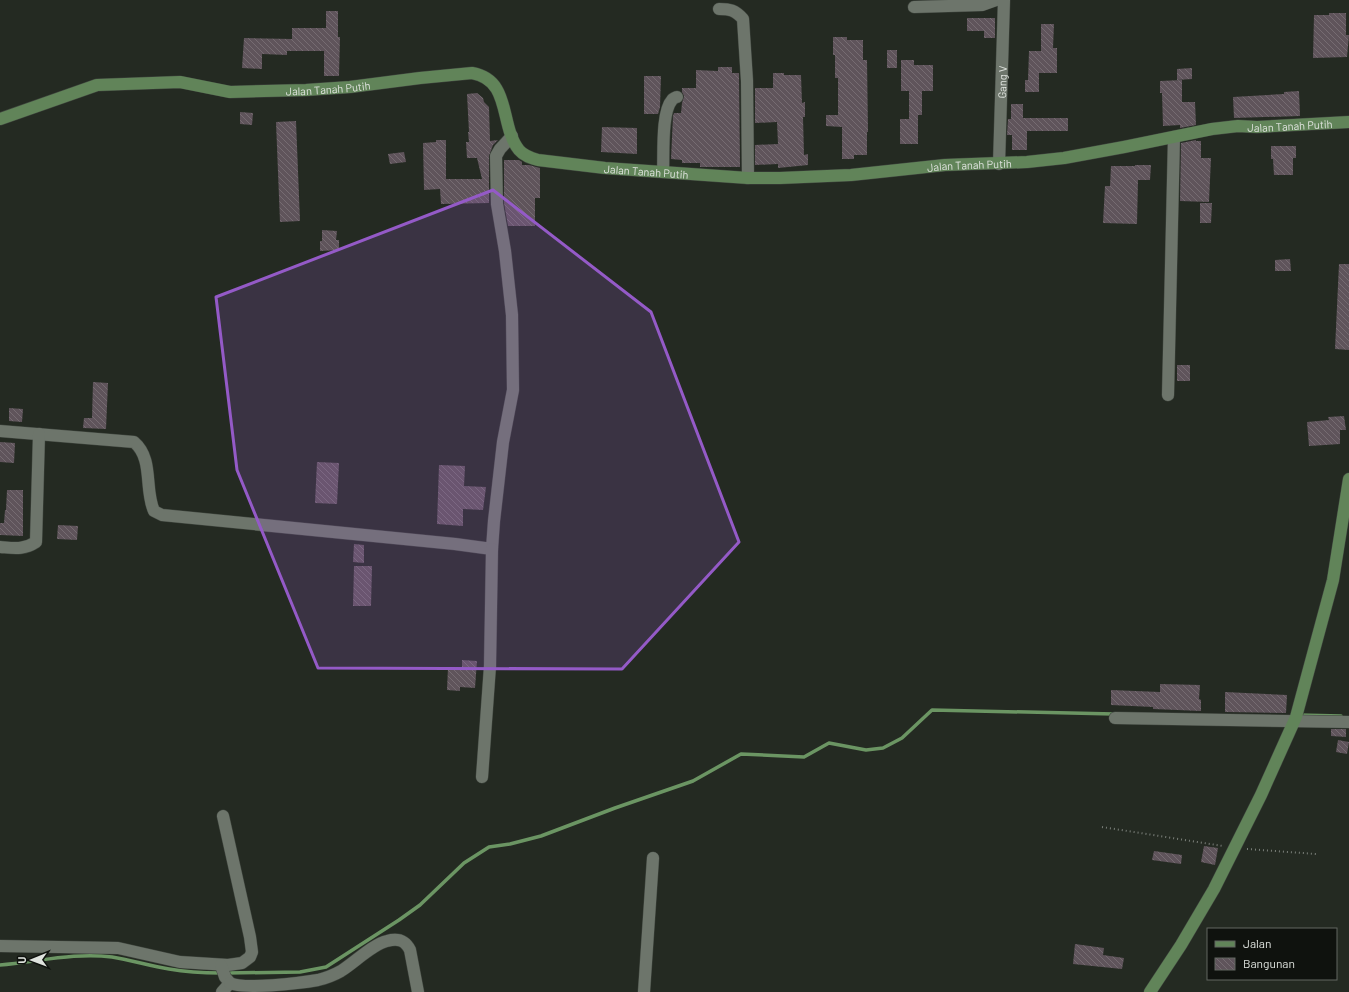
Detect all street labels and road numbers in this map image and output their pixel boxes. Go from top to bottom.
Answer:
street label: Gang V [995,65,1009,99]
street label: Jalan Tanah Putih [286,78,371,97]
street label: Jalan Tanah Putih [1247,116,1333,134]
street label: Jalan Tanah Putih [926,156,1012,173]
street label: Jalan Tanah Putih [603,161,689,180]

